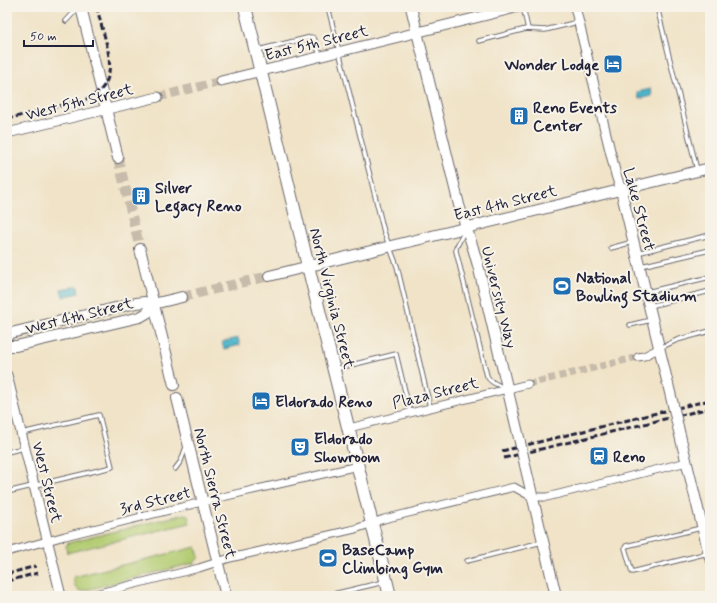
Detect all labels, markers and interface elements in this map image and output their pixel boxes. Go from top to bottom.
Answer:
street label: East 5th Street [263,20,371,66]
scale bar [24,22,93,48]
text: 50 m [30,29,57,45]
hotel icon: Wonder Lodge [602,53,624,75]
place label: Wonder Lodge [503,55,599,77]
street label: West 5th Street [23,79,136,126]
place label: Reno Events Center [533,98,618,137]
building icon: Reno Events Center [508,105,530,127]
street label: Lake Street [617,165,660,254]
place label: Silver Legacy Reno [155,178,242,219]
street label: East 4th Street [452,180,560,226]
building icon: Silver Legacy Reno [130,185,152,207]
street label: North Virginia Street [303,226,359,372]
street label: University Way [476,244,521,351]
place label: National Bowling Stadium [576,268,697,309]
sports icon: National Bowling Stadium [551,275,573,297]
street label: West 4th Street [23,293,136,340]
street label: Plaza Street [390,373,481,414]
hotel icon: Eldorado Reno [250,390,272,412]
place label: Eldorado Reno [275,392,372,413]
street label: North Sierra Street [188,426,241,562]
place label: Eldorado Showroom [314,429,381,468]
theatre icon: Eldorado Showroom [289,436,311,458]
street label: West Street [26,440,67,526]
station icon: Reno [588,445,610,467]
place label: Reno [613,447,646,468]
street label: 3rd Street [118,482,194,520]
place label: BaseCamp Climbing Gym [342,540,443,580]
sports icon: BaseCamp Climbing Gym [317,547,339,569]

